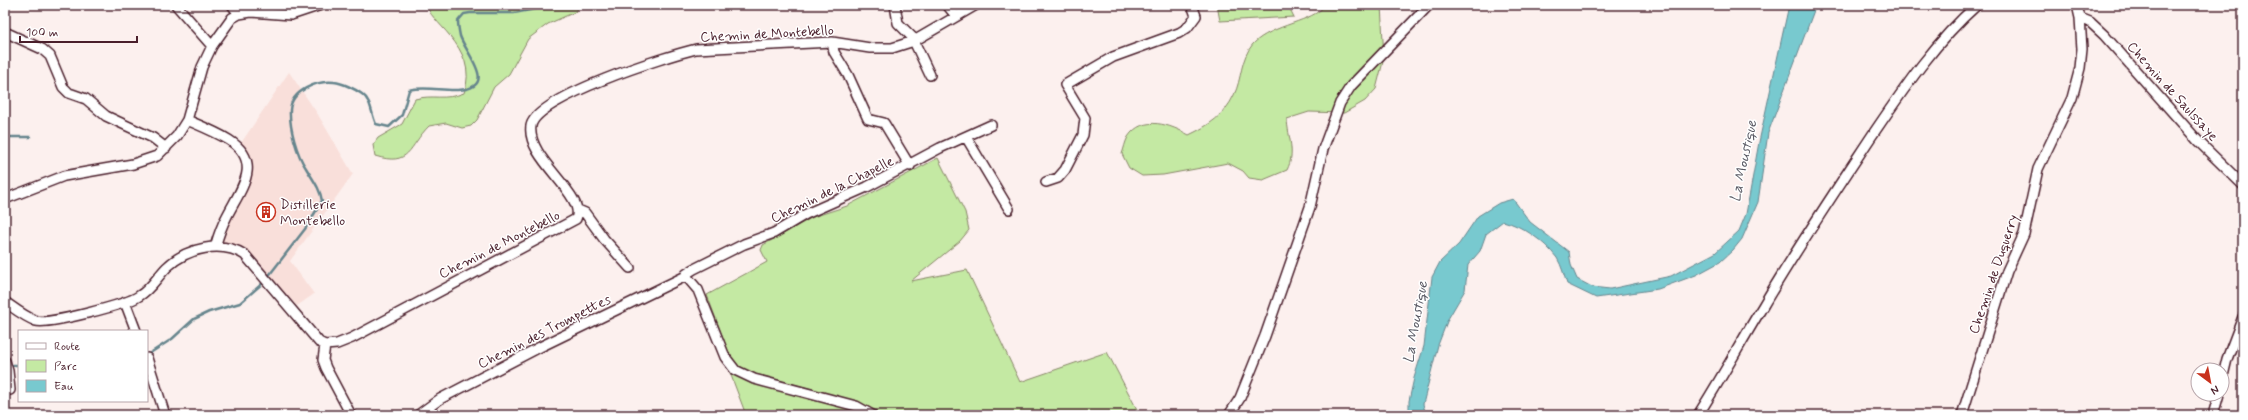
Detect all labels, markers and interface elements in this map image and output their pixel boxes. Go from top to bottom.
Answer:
scale bar [20,18,137,44]
street label: Chemin de Montebello [700,22,834,46]
text: 100 m [26,25,58,41]
street label: Chemin de Saulssaye [2123,38,2222,145]
water label: La Moustique [1726,118,1763,204]
street label: Chemin de la Chapelle [768,152,897,228]
place label: Distillerie Montebello [280,196,345,230]
building icon: Distillerie Montebello [255,201,277,223]
street label: Chemin de Montebello [436,207,563,283]
street label: Chemin de Duquerry [1965,212,2023,336]
water label: La Moustique [1399,279,1433,365]
street label: Chemin des Trompettes [475,291,614,373]
legend [18,330,148,402]
text: Route [54,339,80,355]
text: Parc [54,359,77,375]
north arrow [2190,362,2230,402]
text: Eau [54,379,74,395]
text: N [2208,382,2222,398]

